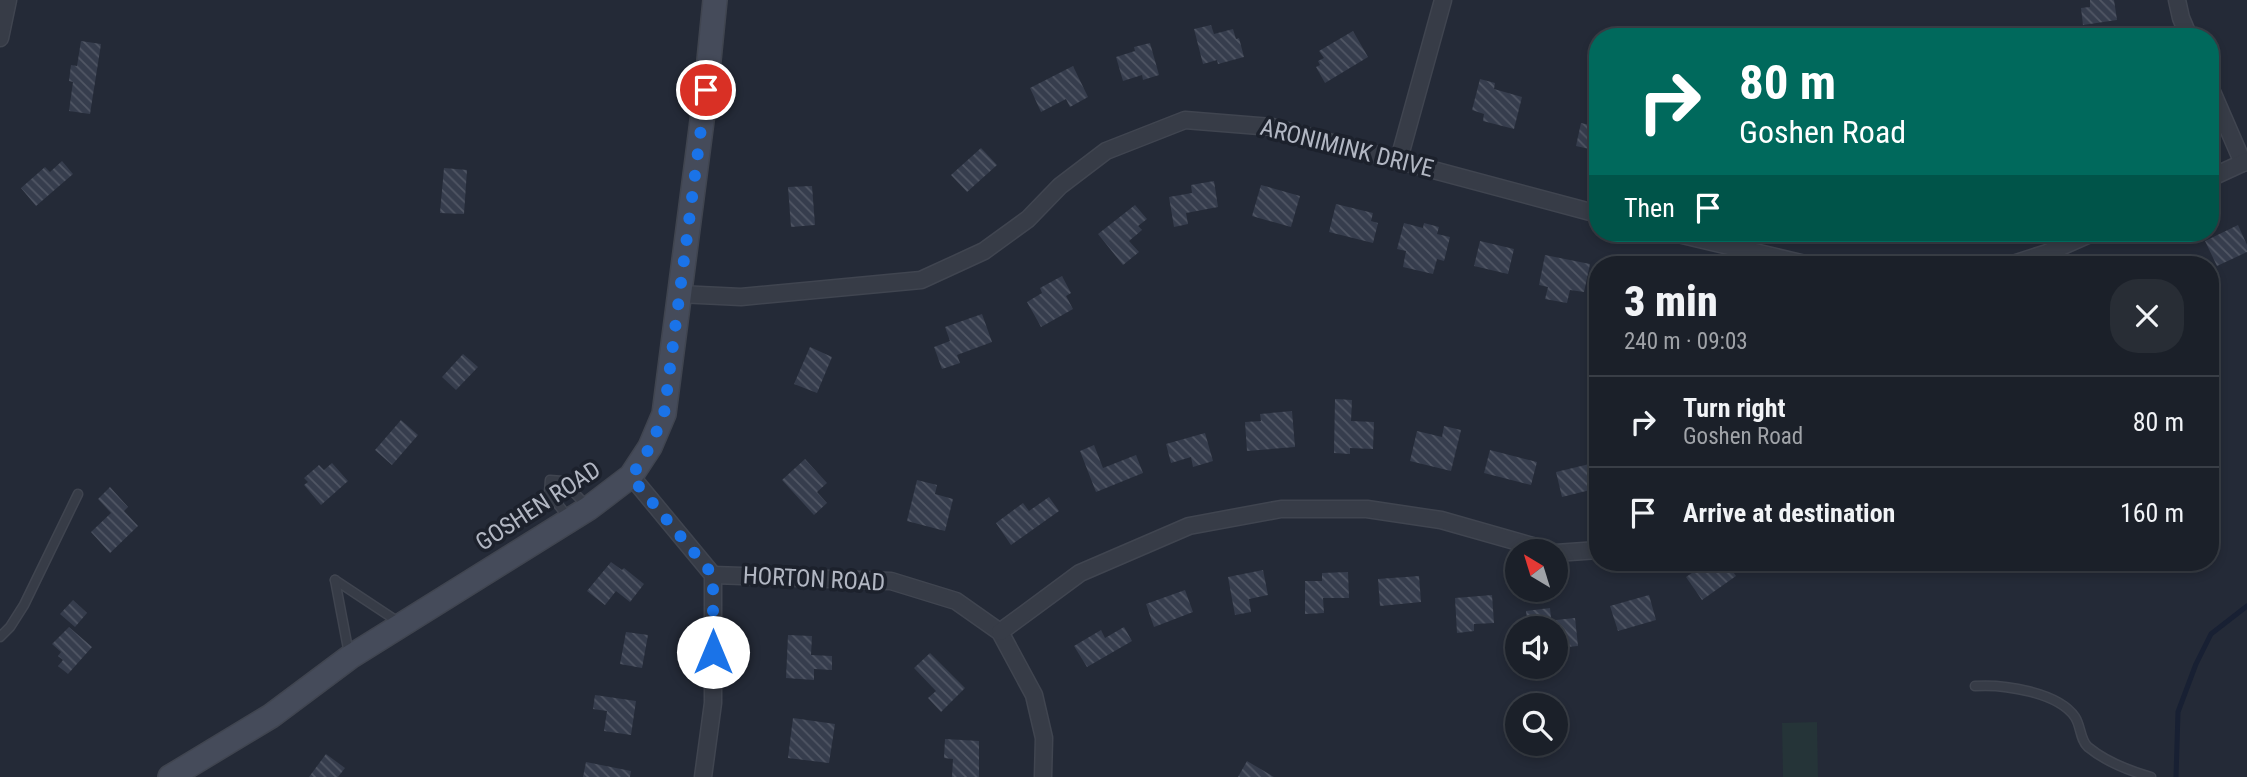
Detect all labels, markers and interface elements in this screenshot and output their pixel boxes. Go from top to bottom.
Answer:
text: 80 m [1739,54,1836,111]
icon: right [1624,56,1715,147]
pin [676,60,736,120]
icon: arrive [687,71,725,109]
street label: ARONIMINK DRIVE [1258,113,1436,183]
text: Goshen Road [1739,113,1906,151]
icon: arrive [1689,189,1727,227]
text: Then [1624,193,1675,223]
text: 3 min [1624,277,1718,326]
button: close [2110,279,2184,353]
text: 240 m · 09:03 [1624,328,1748,355]
text: Turn right [1683,393,1785,423]
icon: right [1624,403,1662,441]
text: 80 m [2133,407,2184,437]
text: Goshen Road [1683,423,1803,450]
street label: GOSHEN ROAD [471,455,605,557]
icon: arrive [1624,494,1662,532]
text: Arrive at destination [1683,498,1895,528]
text: 160 m [2120,498,2184,528]
north arrow [1505,539,1568,602]
map controls [1505,539,1568,756]
street label: HORTON ROAD [742,561,886,597]
position arrow [676,615,750,689]
button: sound [1505,616,1568,679]
button: search [1505,693,1568,756]

